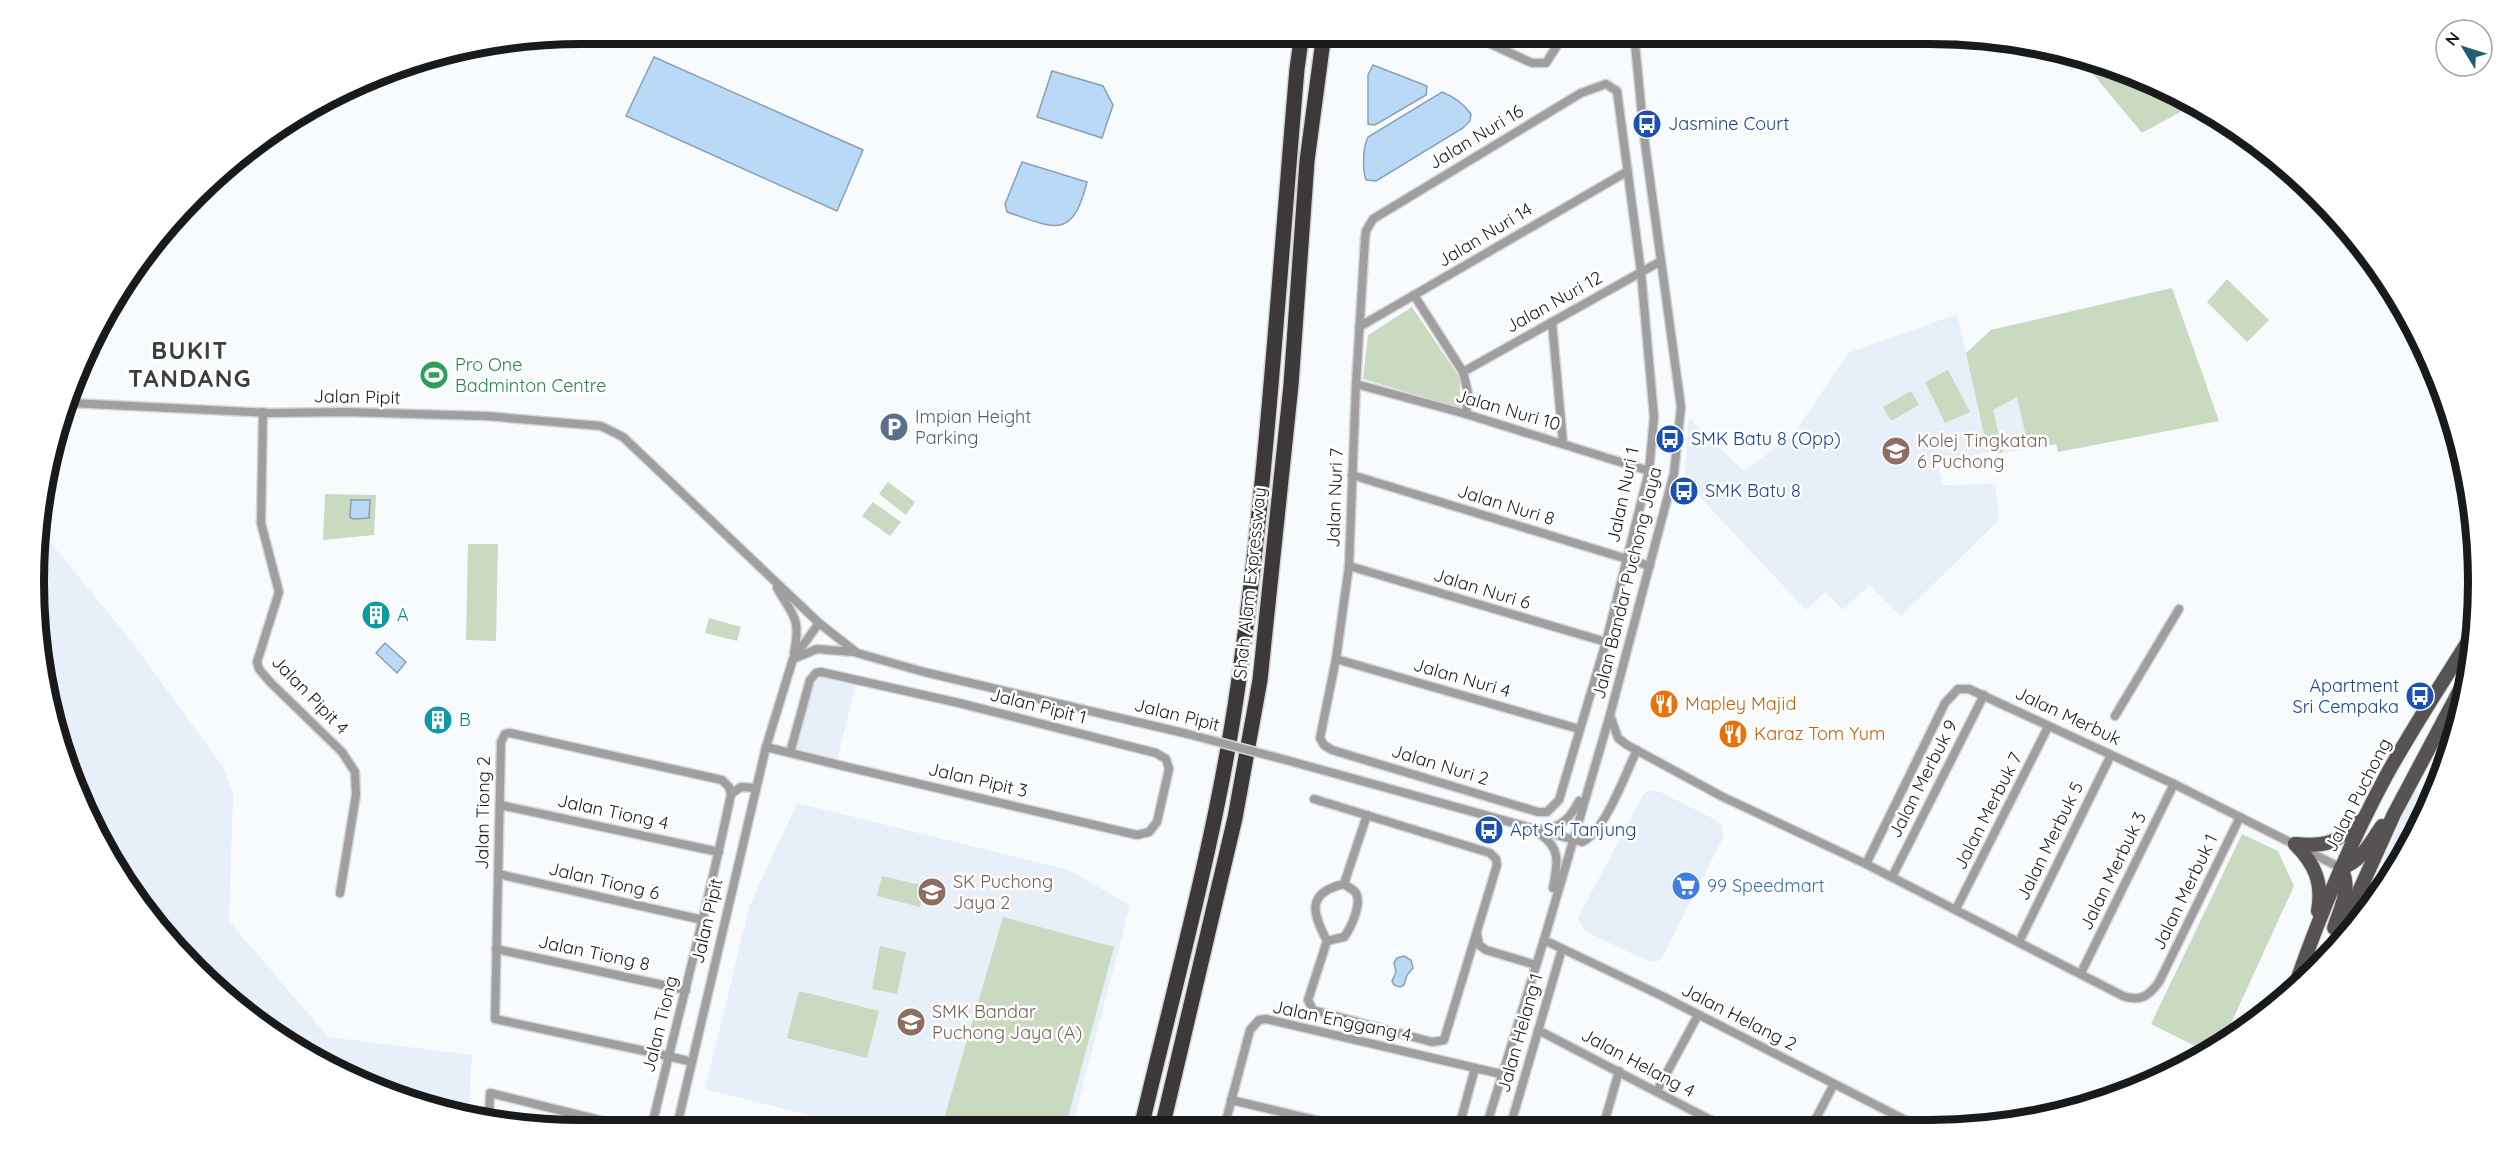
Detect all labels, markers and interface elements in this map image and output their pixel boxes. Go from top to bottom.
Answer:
north arrow [2434,18,2494,78]
text: N [2441,28,2464,50]
street label: Jalan Nuri 16 [1424,99,1528,174]
bus stop icon: Jasmine Court [1631,108,1663,140]
place label: Jasmine Court [1668,112,1789,135]
street label: Jalan Nuri 14 [1433,197,1536,272]
street label: Jalan Nuri 12 [1501,265,1606,338]
district label: BUKIT TANDANG [128,335,252,393]
place label: Pro One Badminton Centre [455,353,607,397]
sports icon: Pro One Badminton Centre [418,359,450,391]
street label: Jalan Pipit [313,384,401,409]
street label: Jalan Nuri 10 [1453,384,1563,435]
place label: Impian Height Parking [915,405,1031,449]
parking icon: Impian Height Parking [878,411,910,443]
bus stop icon: SMK Batu 8 (Opp) [1654,423,1686,455]
place label: SMK Batu 8 (Opp) [1691,427,1841,450]
place label: Kolej Tingkatan 6 Puchong [1917,429,2048,473]
school or university icon: Kolej Tingkatan 6 Puchong [1880,435,1912,467]
street label: Jalan Nuri 1 [1601,445,1644,545]
street label: Jalan Nuri 7 [1321,448,1348,548]
street label: Jalan Bandar Puchong Jaya [1587,464,1667,701]
bus stop icon: SMK Batu 8 [1668,475,1700,507]
street label: Jalan Nuri 8 [1455,479,1557,530]
place label: SMK Batu 8 [1705,479,1801,502]
street label: Shah Alam Expressway [1228,486,1271,680]
street label: Jalan Nuri 6 [1431,563,1534,614]
building icon: A [360,599,392,631]
place label: A [397,603,409,626]
street label: Jalan Pipit 4 [267,650,354,739]
street label: Jalan Nuri 4 [1411,653,1513,702]
place label: Apartment Sri Cempaka [2293,674,2399,718]
bus stop icon: Apartment Sri Cempaka [2404,680,2436,712]
street label: Jalan Merbuk [2012,681,2125,750]
street label: Jalan Pipit 1 [988,682,1089,729]
restaurant icon: Mapley Majid [1648,688,1680,720]
place label: Mapley Majid [1685,692,1796,715]
street label: Jalan Pipit [1132,693,1222,736]
building icon: B [422,704,454,736]
place label: B [459,708,471,731]
street label: Jalan Merbuk 9 [1883,716,1962,842]
restaurant icon: Karaz Tom Yum [1717,718,1749,750]
place label: Karaz Tom Yum [1754,722,1886,745]
street label: Jalan Puchong [2319,734,2396,855]
street label: Jalan Nuri 2 [1389,739,1492,790]
street label: Jalan Merbuk 7 [1948,748,2027,873]
street label: Jalan Tiong 2 [470,756,495,870]
street label: Jalan Pipit 3 [926,757,1030,802]
street label: Jalan Merbuk 5 [2011,778,2088,904]
street label: Jalan Tiong 4 [555,788,671,835]
street label: Jalan Merbuk 3 [2074,808,2151,934]
bus stop icon: Apt Sri Tanjung [1473,814,1505,846]
place label: Apt Sri Tanjung [1510,818,1637,841]
street label: Jalan Merbuk 1 [2147,830,2222,953]
street label: Jalan Tiong 6 [546,857,662,905]
place label: SK Puchong Jaya 2 [953,870,1053,914]
supermarket icon: 99 Speedmart [1670,870,1702,902]
place label: 99 Speedmart [1707,874,1825,897]
street label: Jalan Pipit [686,876,728,966]
school or university icon: SK Puchong Jaya 2 [916,876,948,908]
street label: Jalan Tiong 8 [536,929,652,976]
street label: Jalan Helang 1 [1492,971,1548,1095]
street label: Jalan Tiong [636,973,683,1075]
street label: Jalan Helang 2 [1678,978,1801,1055]
street label: Jalan Enggang 4 [1271,995,1414,1046]
place label: SMK Bandar Puchong Jaya (A) [932,1000,1082,1044]
school or university icon: SMK Bandar Puchong Jaya (A) [895,1006,927,1038]
street label: Jalan Helang 4 [1577,1023,1699,1102]

